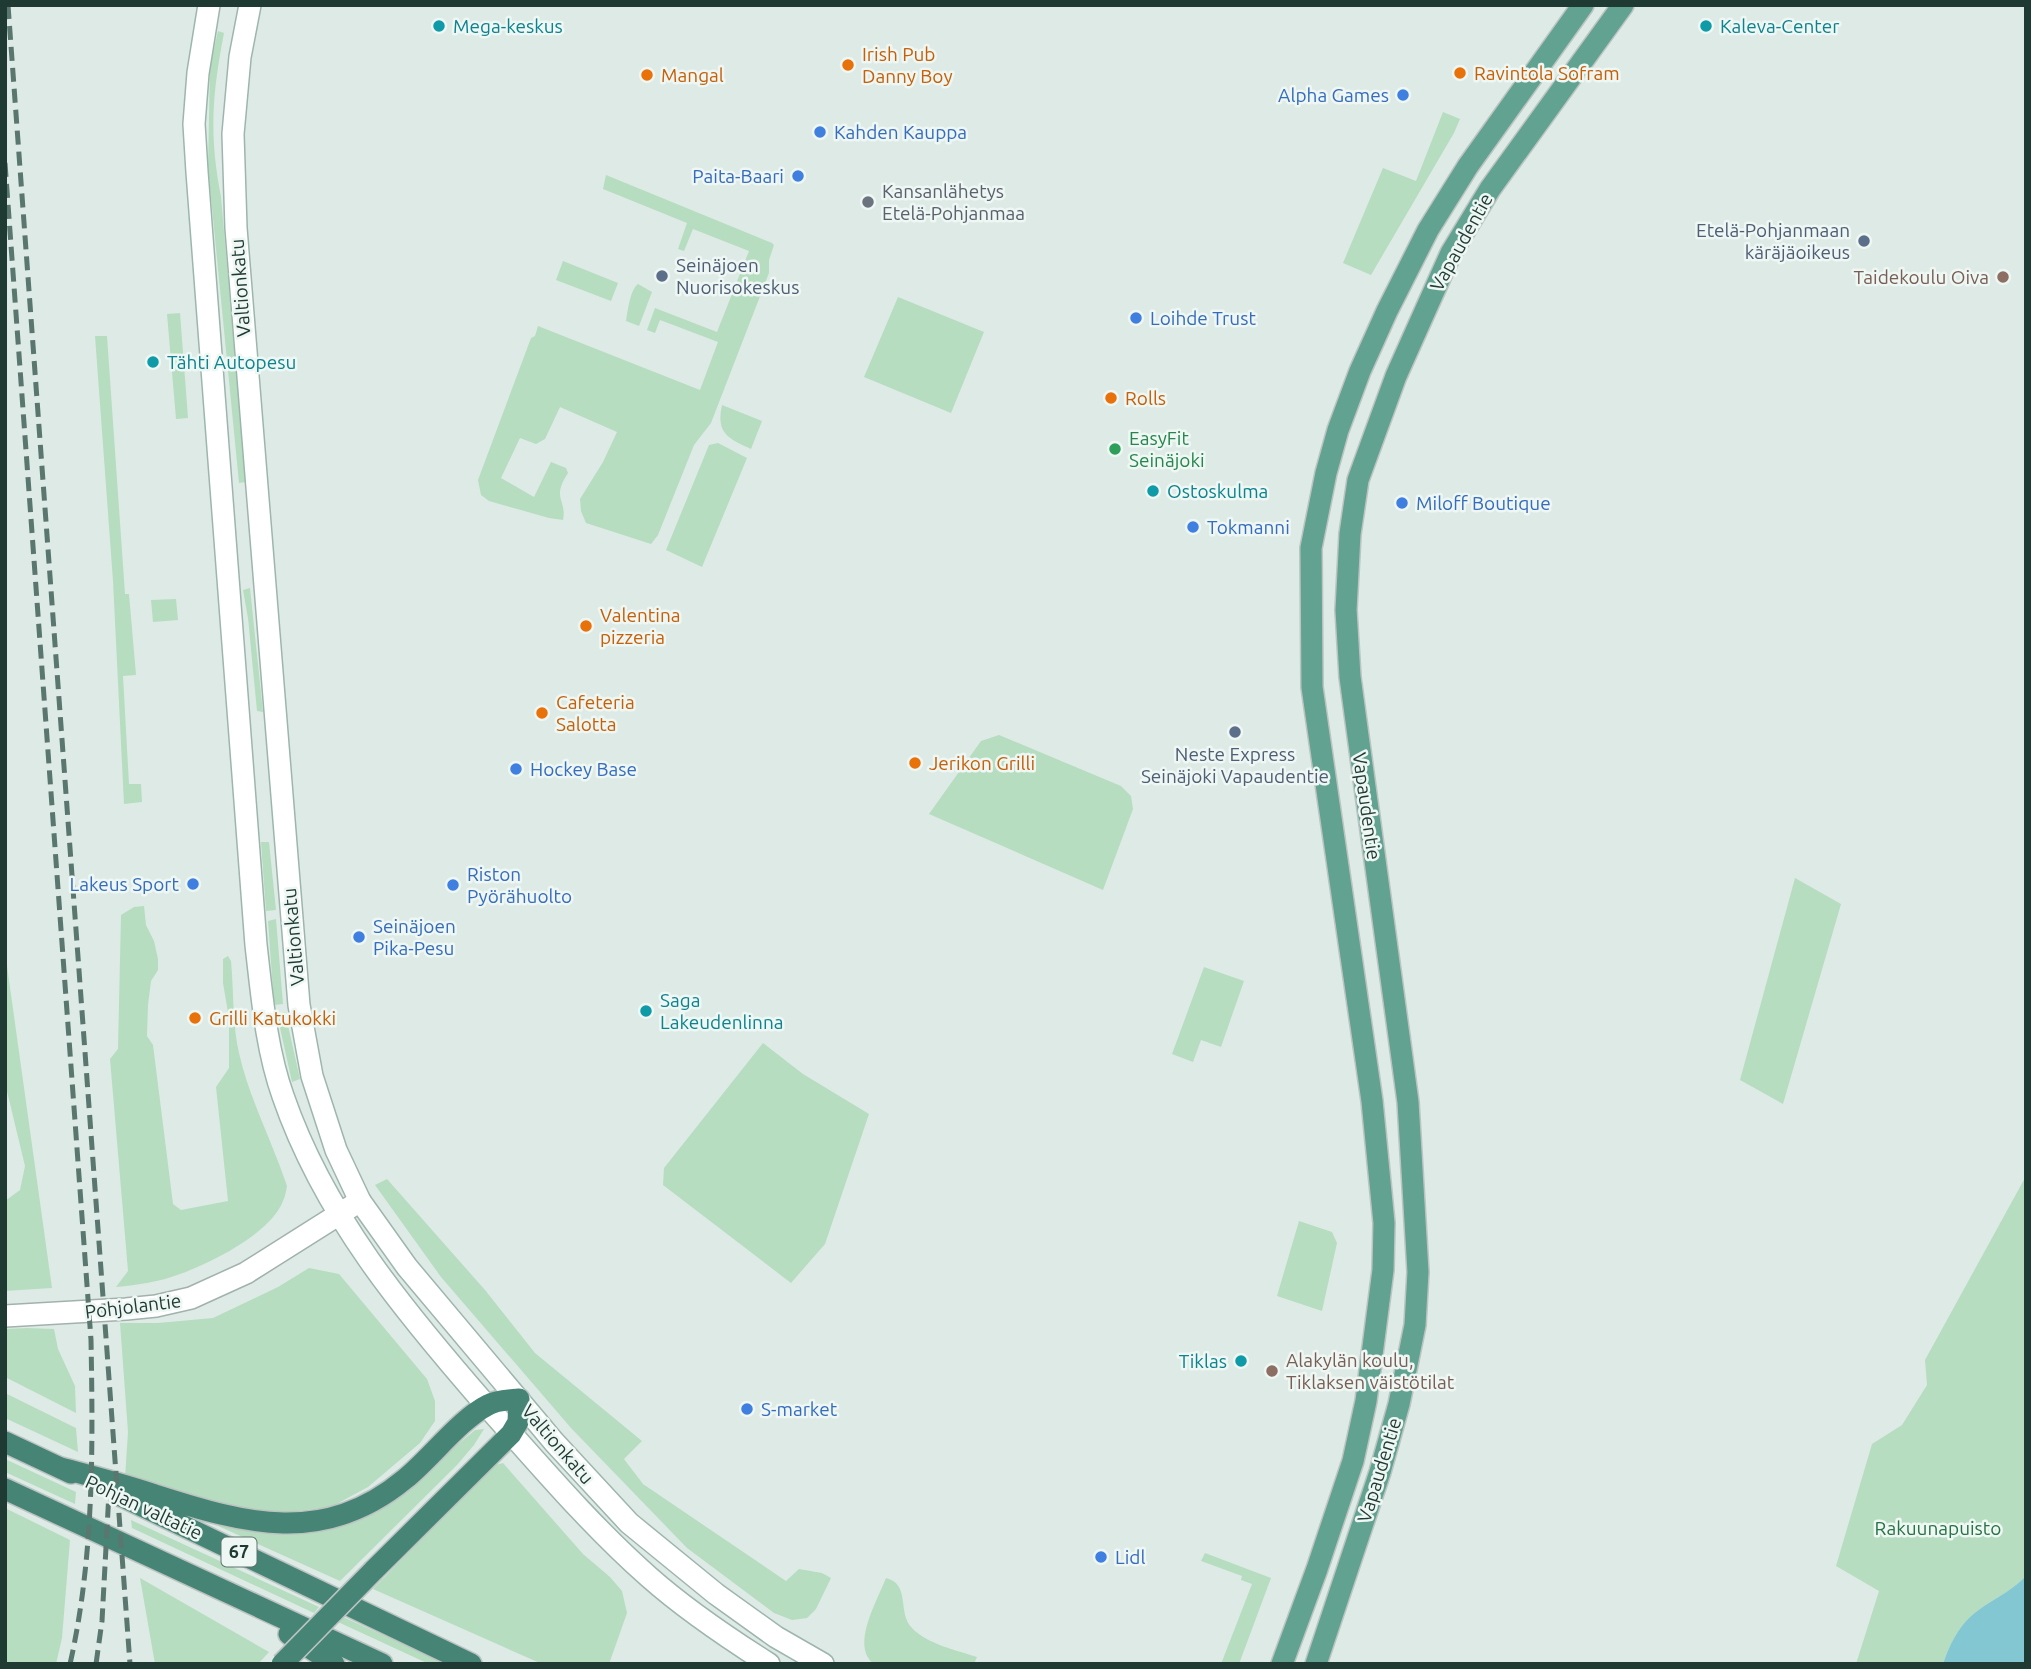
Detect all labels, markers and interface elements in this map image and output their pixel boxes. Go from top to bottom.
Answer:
place label: Mega-keskus [453,15,563,37]
place label: Kaleva-Center [1720,15,1839,37]
marker: Mega-keskus [431,18,447,34]
marker: Kaleva-Center [1698,18,1714,34]
place label: Irish Pub Danny Boy [862,43,953,87]
marker: Irish Pub Danny Boy [840,57,856,73]
place label: Ravintola Sofram [1474,62,1620,84]
place label: Mangal [661,64,724,86]
marker: Ravintola Sofram [1452,65,1468,81]
marker: Mangal [639,67,655,83]
place label: Alpha Games [1278,84,1389,106]
marker: Alpha Games [1395,87,1411,103]
place label: Kahden Kauppa [834,121,967,143]
marker: Kahden Kauppa [812,124,828,140]
place label: Paita-Baari [692,165,784,187]
marker: Paita-Baari [790,168,806,184]
place label: Kansanlähetys Etelä-Pohjanmaa [882,180,1025,224]
street label: Vapaudentie [1425,189,1497,295]
marker: Kansanlähetys Etelä-Pohjanmaa [860,194,876,210]
place label: Etelä-Pohjanmaan käräjäoikeus [1696,219,1850,263]
marker: Etelä-Pohjanmaan käräjäoikeus [1856,233,1872,249]
street label: Valtionkatu [226,238,254,338]
place label: Seinäjoen Nuorisokeskus [676,254,799,298]
place label: Taidekoulu Oiva [1853,266,1989,288]
marker: Seinäjoen Nuorisokeskus [654,268,670,284]
marker: Taidekoulu Oiva [1995,269,2011,285]
place label: Loihde Trust [1150,307,1256,329]
marker: Loihde Trust [1128,310,1144,326]
place label: Tähti Autopesu [167,351,296,373]
marker: Tähti Autopesu [145,354,161,370]
place label: Rolls [1125,387,1166,409]
marker: Rolls [1103,390,1119,406]
place label: EasyFit Seinäjoki [1129,427,1205,471]
marker: EasyFit Seinäjoki [1107,441,1123,457]
place label: Ostoskulma [1167,480,1268,502]
marker: Ostoskulma [1145,483,1161,499]
place label: Miloff Boutique [1416,492,1551,514]
marker: Miloff Boutique [1394,495,1410,511]
place label: Tokmanni [1207,516,1290,538]
marker: Tokmanni [1185,519,1201,535]
place label: Valentina pizzeria [600,604,681,648]
marker: Valentina pizzeria [578,618,594,634]
place label: Cafeteria Salotta [556,691,635,735]
marker: Cafeteria Salotta [534,705,550,721]
marker: Neste Express Seinäjoki Vapaudentie [1227,724,1243,740]
place label: Neste Express Seinäjoki Vapaudentie [1141,743,1329,787]
street label: Vapaudentie [1349,751,1385,861]
place label: Jerikon Grilli [929,752,1035,774]
marker: Jerikon Grilli [907,755,923,771]
place label: Hockey Base [530,758,637,780]
marker: Hockey Base [508,761,524,777]
place label: Riston Pyörähuolto [467,863,572,907]
place label: Lakeus Sport [69,873,180,895]
marker: Lakeus Sport [185,876,201,892]
marker: Riston Pyörähuolto [445,877,461,893]
street label: Valtionkatu [278,887,308,987]
place label: Seinäjoen Pika-Pesu [373,915,456,959]
marker: Seinäjoen Pika-Pesu [351,929,367,945]
place label: Saga Lakeudenlinna [660,989,784,1033]
marker: Saga Lakeudenlinna [638,1003,654,1019]
place label: Grilli Katukokki [209,1007,336,1029]
marker: Grilli Katukokki [187,1010,203,1026]
street label: Pohjolantie [83,1289,183,1323]
place label: Alakylän koulu, Tiklaksen väistötilat [1286,1349,1455,1393]
place label: Tiklas [1179,1350,1227,1372]
marker: Tiklas [1233,1353,1249,1369]
marker: Alakylän koulu, Tiklaksen väistötilat [1264,1363,1280,1379]
place label: S-market [761,1398,838,1420]
street label: Valtionkatu [517,1400,599,1488]
marker: S-market [739,1401,755,1417]
street label: Vapaudentie [1353,1415,1405,1525]
street label: Pohjan valtatie [82,1470,206,1544]
park label: Rakuunapuisto [1875,1517,2001,1539]
road number: 67 [222,1538,256,1567]
place label: Lidl [1115,1546,1145,1568]
marker: Lidl [1093,1549,1109,1565]

